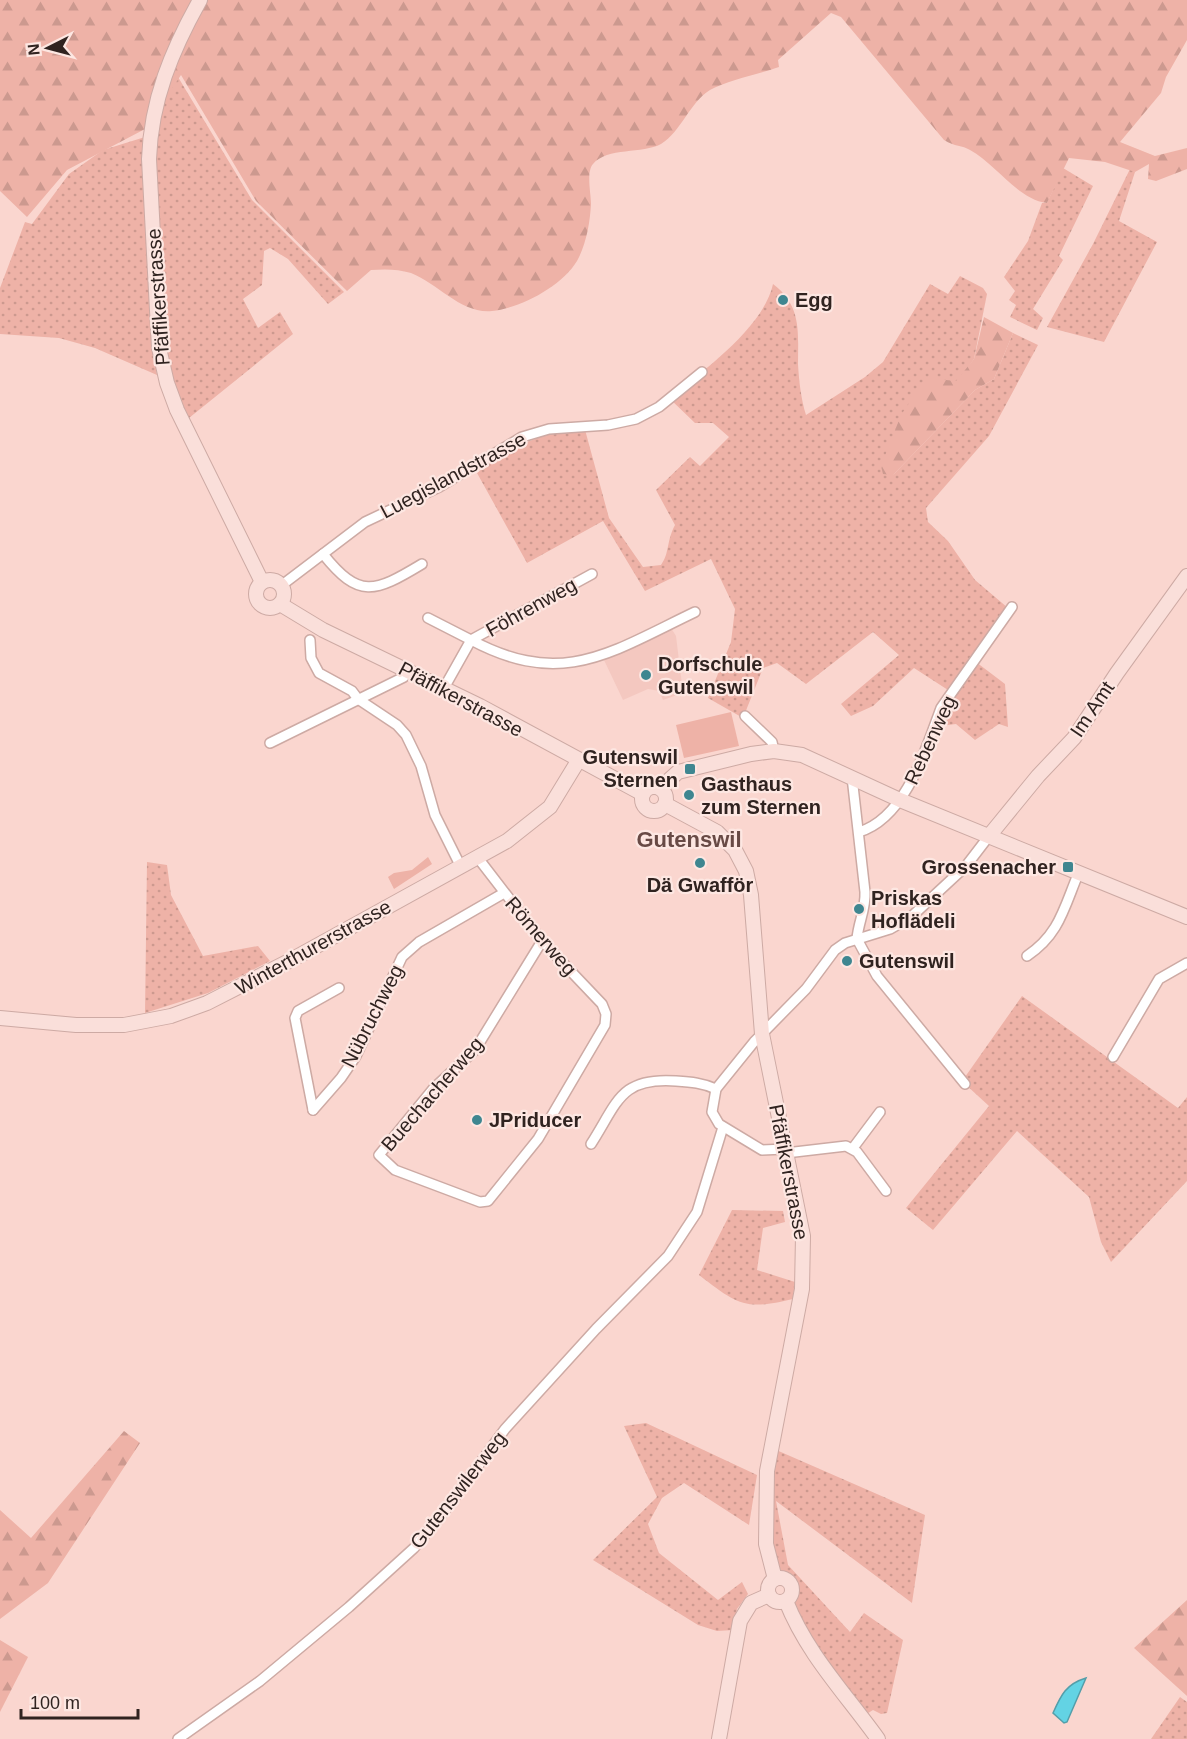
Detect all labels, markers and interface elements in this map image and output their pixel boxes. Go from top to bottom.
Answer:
north arrow [18,18,78,78]
text: N [25,43,43,56]
street label: Pfäffikerstrasse [142,228,174,366]
place label: Egg [795,289,833,311]
marker: Egg [776,293,790,307]
street label: Luegislandstrasse [377,427,529,523]
street label: Föhrenweg [482,573,580,641]
place label: Dorfschule Gutenswil [658,653,762,698]
street label: Pfäffikerstrasse [395,657,527,741]
marker: Dorfschule Gutenswil [639,668,653,682]
street label: Im Amt [1065,677,1119,741]
street label: Rebenweg [900,692,960,788]
place label: Gutenswil Sternen [582,746,678,791]
marker: Gutenswil Sternen [683,762,697,776]
place label: Gasthaus zum Sternen [701,773,821,818]
marker: Gasthaus zum Sternen [682,788,696,802]
district label: Gutenswil [636,827,742,852]
marker: Dä Gwafför [693,856,707,870]
place label: Grossenacher [921,856,1056,878]
marker: Grossenacher [1061,860,1075,874]
place label: Dä Gwafför [647,874,754,896]
place label: Priskas Hoflädeli [871,887,955,932]
street label: Römerweg [501,892,581,980]
street label: Winterthurerstrasse [231,895,395,999]
marker: Priskas Hoflädeli [852,902,866,916]
place label: Gutenswil [859,950,955,972]
marker: Gutenswil [840,954,854,968]
street label: Nübruchweg [337,961,407,1071]
street label: Buechacherweg [377,1033,487,1155]
street label: Pfäffikerstrasse [765,1102,813,1242]
place label: JPriducer [489,1109,581,1131]
marker: JPriducer [470,1113,484,1127]
street label: Gutenswilerweg [406,1427,510,1553]
scale bar [21,1682,138,1720]
text: 100 m [30,1693,80,1713]

